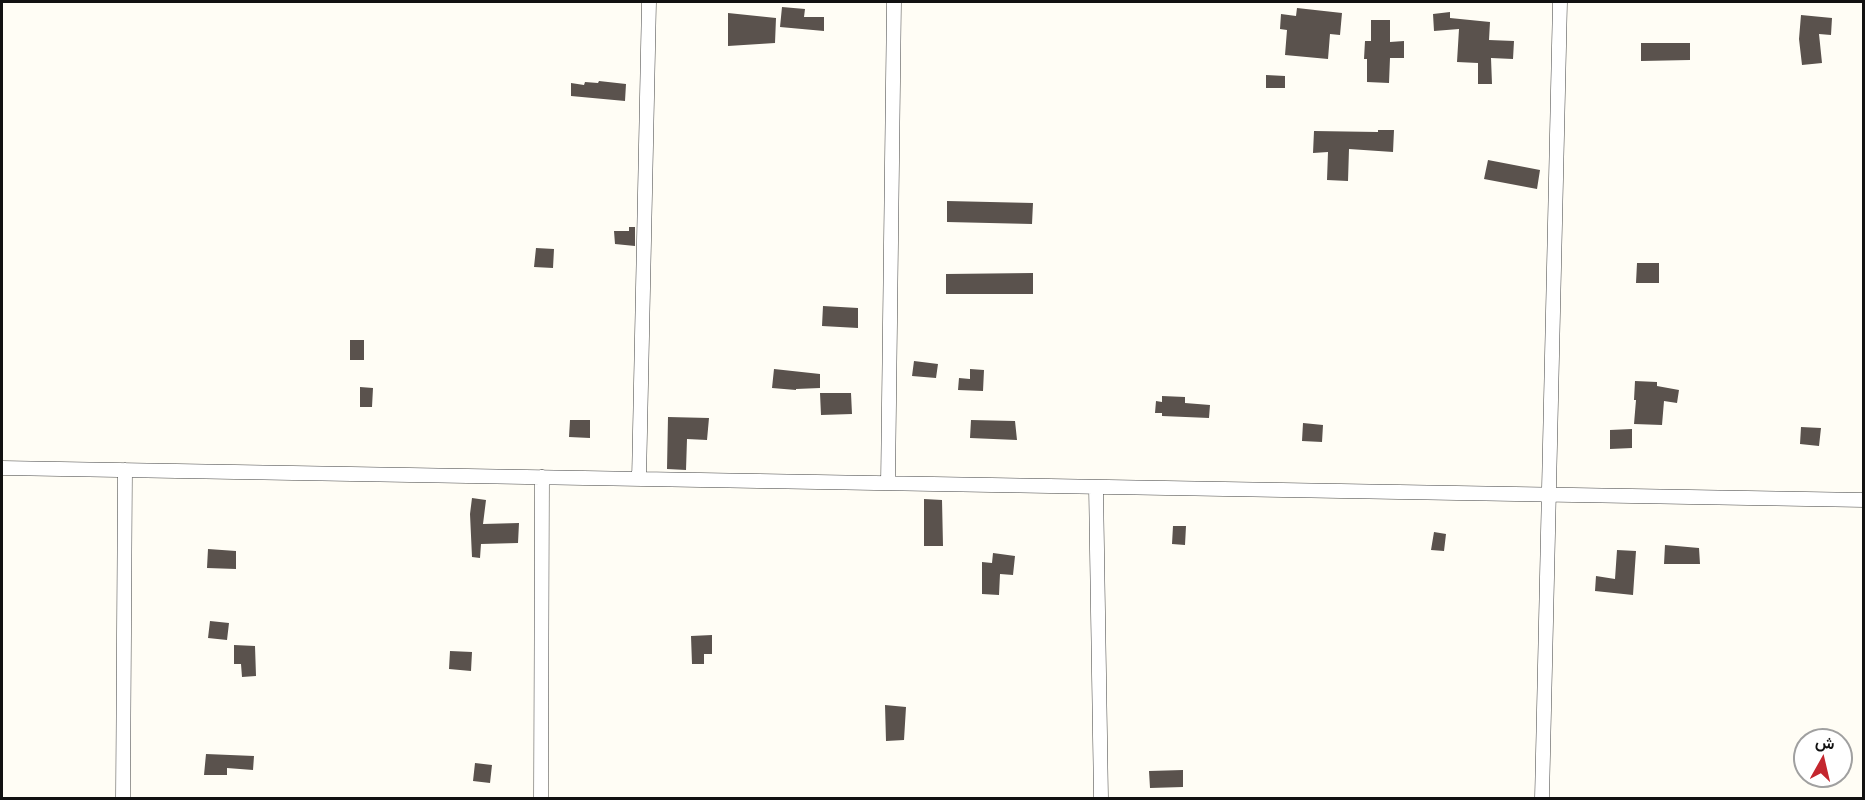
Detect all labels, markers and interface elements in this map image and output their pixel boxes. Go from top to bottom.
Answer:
north arrow [1793,728,1853,788]
text: ش [1814,731,1836,753]

